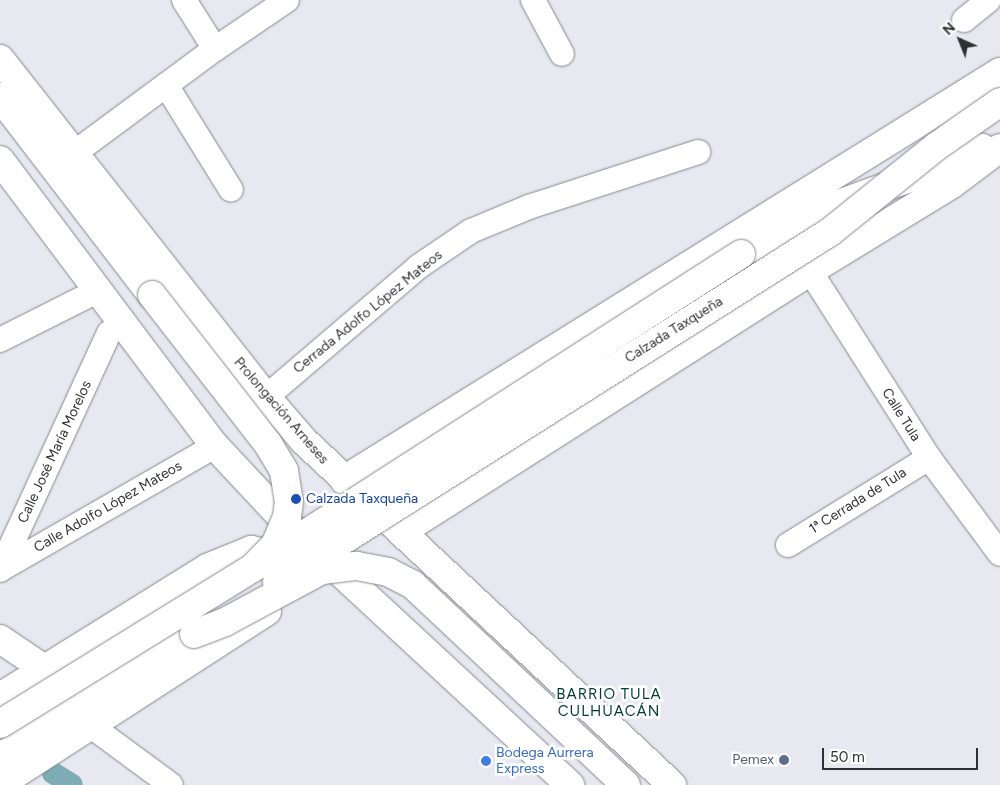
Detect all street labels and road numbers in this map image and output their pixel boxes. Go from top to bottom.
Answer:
street label: Cerrada Adolfo López Mateos [290,247,446,377]
street label: Calzada Taxqueña [622,293,726,367]
street label: Prolongación Arneses [230,354,332,468]
street label: Calle José María Morelos [15,378,95,526]
street label: Calle Tula [878,385,924,445]
street label: Calle Adolfo López Mateos [31,458,185,556]
street label: 1ª Cerrada de Tula [806,464,910,538]

